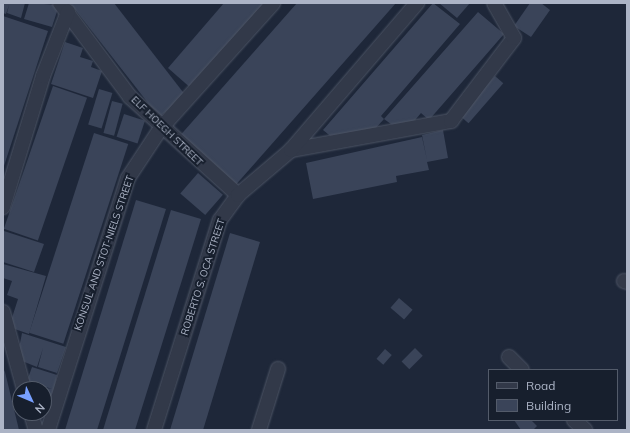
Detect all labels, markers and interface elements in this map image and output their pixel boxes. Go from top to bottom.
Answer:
street label: ELF HOEGH STREET [129,94,205,168]
street label: KONSUL AND STOT-NIELS STREET [72,174,136,332]
street label: ROBERTO S. OCA STREET [178,217,228,337]
legend [488,369,618,421]
text: Road [526,378,555,393]
north arrow [12,381,52,421]
text: Building [526,398,571,413]
text: N [32,401,48,416]

